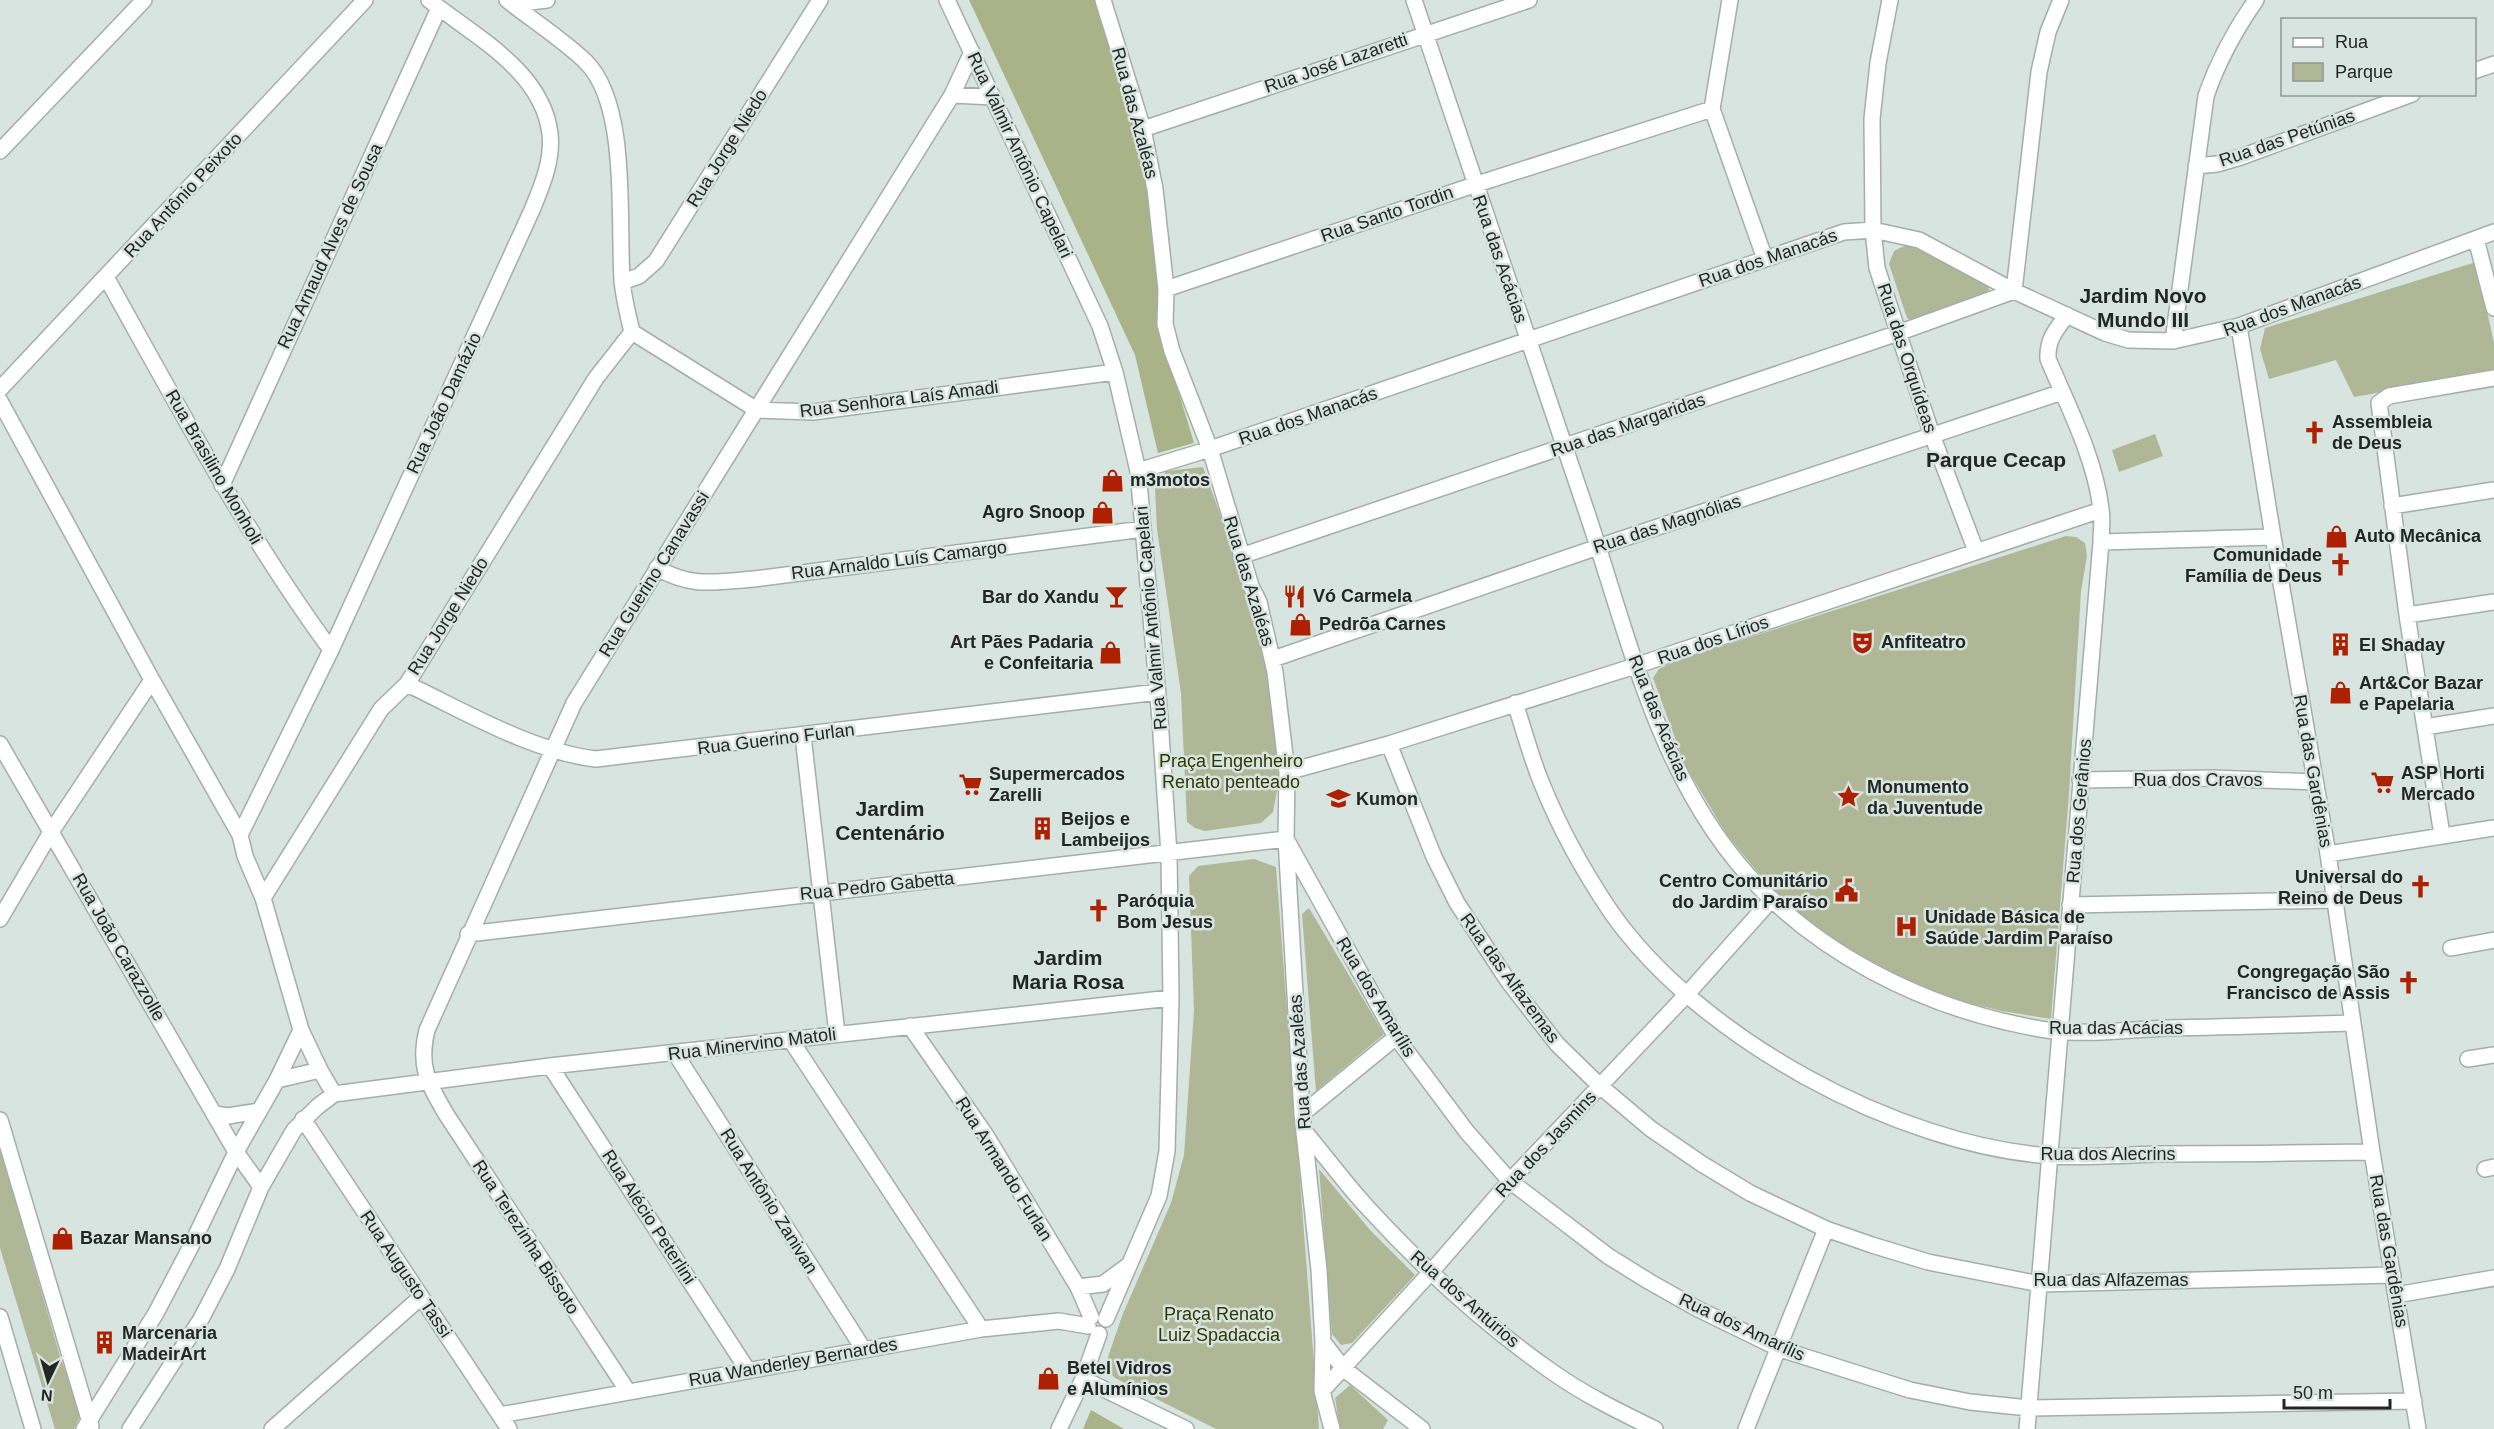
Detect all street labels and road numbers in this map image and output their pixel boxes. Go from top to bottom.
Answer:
street label: Rua José Lazaretti [1262,29,1410,97]
street label: Rua das Azaléas [1108,45,1162,181]
street label: Rua Valmir Antônio Capelari [963,49,1077,261]
street label: Rua Jorge Niedo [683,85,771,211]
street label: Rua das Petúnias [2217,105,2357,171]
street label: Rua Antônio Peixoto [120,129,246,261]
street label: Rua Arnaud Alves de Sousa [274,139,387,352]
street label: Rua Santo Tordin [1318,182,1456,246]
street label: Rua das Acácias [1469,192,1531,326]
street label: Rua dos Manacás [1696,225,1840,291]
street label: Rua dos Manacás [2220,272,2364,340]
street label: Rua das Orquídeas [1873,281,1941,435]
street label: Rua João Damázio [403,329,485,477]
street label: Rua Senhora Laís Amadi [798,377,1000,421]
street label: Rua dos Manacás [1236,383,1380,449]
street label: Rua Brasilino Monholi [162,386,266,548]
street label: Rua das Margaridas [1548,389,1708,461]
street label: Rua Guerino Canavassi [595,488,713,660]
street label: Rua das Magnólias [1591,491,1743,557]
street label: Rua Valmir Antônio Capelari [1131,505,1171,731]
street label: Rua das Azaléas [1220,513,1278,649]
street label: Rua Arnaldo Luís Camargo [790,537,1008,583]
street label: Rua Jorge Niedo [404,553,492,679]
street label: Rua dos Lírios [1655,612,1771,668]
street label: Rua das Acácias [1625,652,1693,784]
street label: Rua das Gardênias [2290,693,2336,849]
street label: Rua Guerino Furlan [696,719,856,759]
street label: Rua dos Gerânios [2063,738,2095,884]
street label: Rua dos Cravos [2133,770,2263,790]
street label: Rua Pedro Gabetta [799,868,956,904]
street label: Rua João Carazzolle [69,870,169,1024]
street label: Rua das Alfazemas [1456,909,1564,1047]
street label: Rua dos Amarílis [1332,934,1420,1060]
street label: Rua das Azaléas [1285,994,1315,1130]
street label: Rua das Acácias [2049,1018,2183,1038]
street label: Rua Minervino Matoli [667,1024,837,1064]
street label: Rua dos Jasmins [1492,1087,1600,1201]
street label: Rua Armando Furlan [952,1093,1056,1245]
street label: Rua Antônio Zanivan [716,1125,822,1277]
street label: Rua dos Alecrins [2040,1144,2176,1164]
street label: Rua Alécio Peterlini [598,1146,700,1288]
street label: Rua Terezinha Bissoto [469,1156,583,1318]
street label: Rua das Gardênias [2366,1173,2412,1329]
street label: Rua Augusto Tassi [356,1207,456,1341]
street label: Rua dos Antúrios [1407,1246,1523,1352]
street label: Rua das Alfazemas [2033,1270,2189,1290]
street label: Rua dos Amarílis [1676,1289,1808,1365]
street label: Rua Wanderley Bernardes [687,1334,899,1390]

